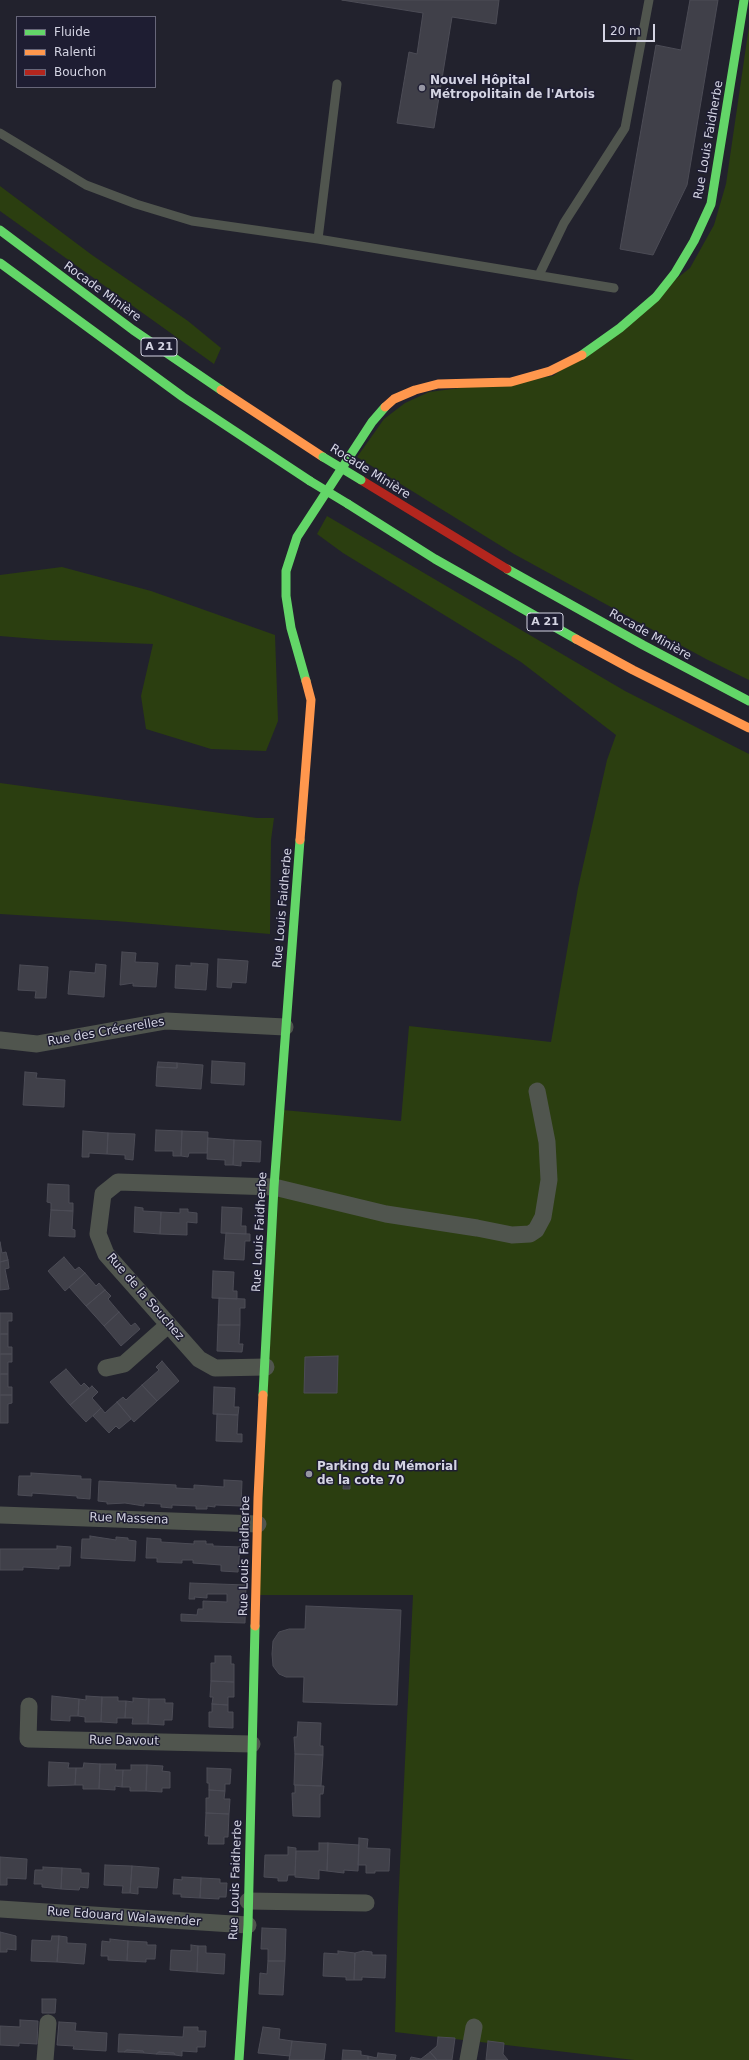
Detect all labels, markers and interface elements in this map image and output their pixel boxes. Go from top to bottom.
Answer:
legend [16,16,156,88]
scale bar [605,16,657,42]
text: 20 m [610,24,641,38]
text: Fluide [54,25,90,39]
text: Ralenti [54,45,96,59]
text: Bouchon [54,65,106,79]
place label: Nouvel Hôpital Métropolitain de l'Artois [430,74,595,102]
street label: Rue Louis Faidherbe [691,79,727,201]
marker: Nouvel Hôpital Métropolitain de l'Artois [417,83,427,93]
street label: Rocade Minière [61,259,143,325]
road number: A 21 [141,338,177,356]
street label: Rocade Minière [327,442,413,502]
street label: Rocade Minière [606,606,694,664]
road number: A 21 [527,613,563,631]
street label: Rue Louis Faidherbe [271,847,295,969]
street label: Rue des Crécerelles [46,1015,166,1049]
street label: Rue Louis Faidherbe [250,1171,270,1293]
street label: Rue de la Souchez [103,1251,187,1343]
place label: Parking du Mémorial de la cote 70 [317,1460,457,1488]
marker: Parking du Mémorial de la cote 70 [304,1469,314,1479]
street label: Rue Louis Faidherbe [237,1496,253,1616]
street label: Rue Massena [89,1510,169,1528]
street label: Rue Davout [89,1733,159,1749]
street label: Rue Louis Faidherbe [227,1820,245,1940]
street label: Rue Edouard Walawender [47,1904,201,1930]

